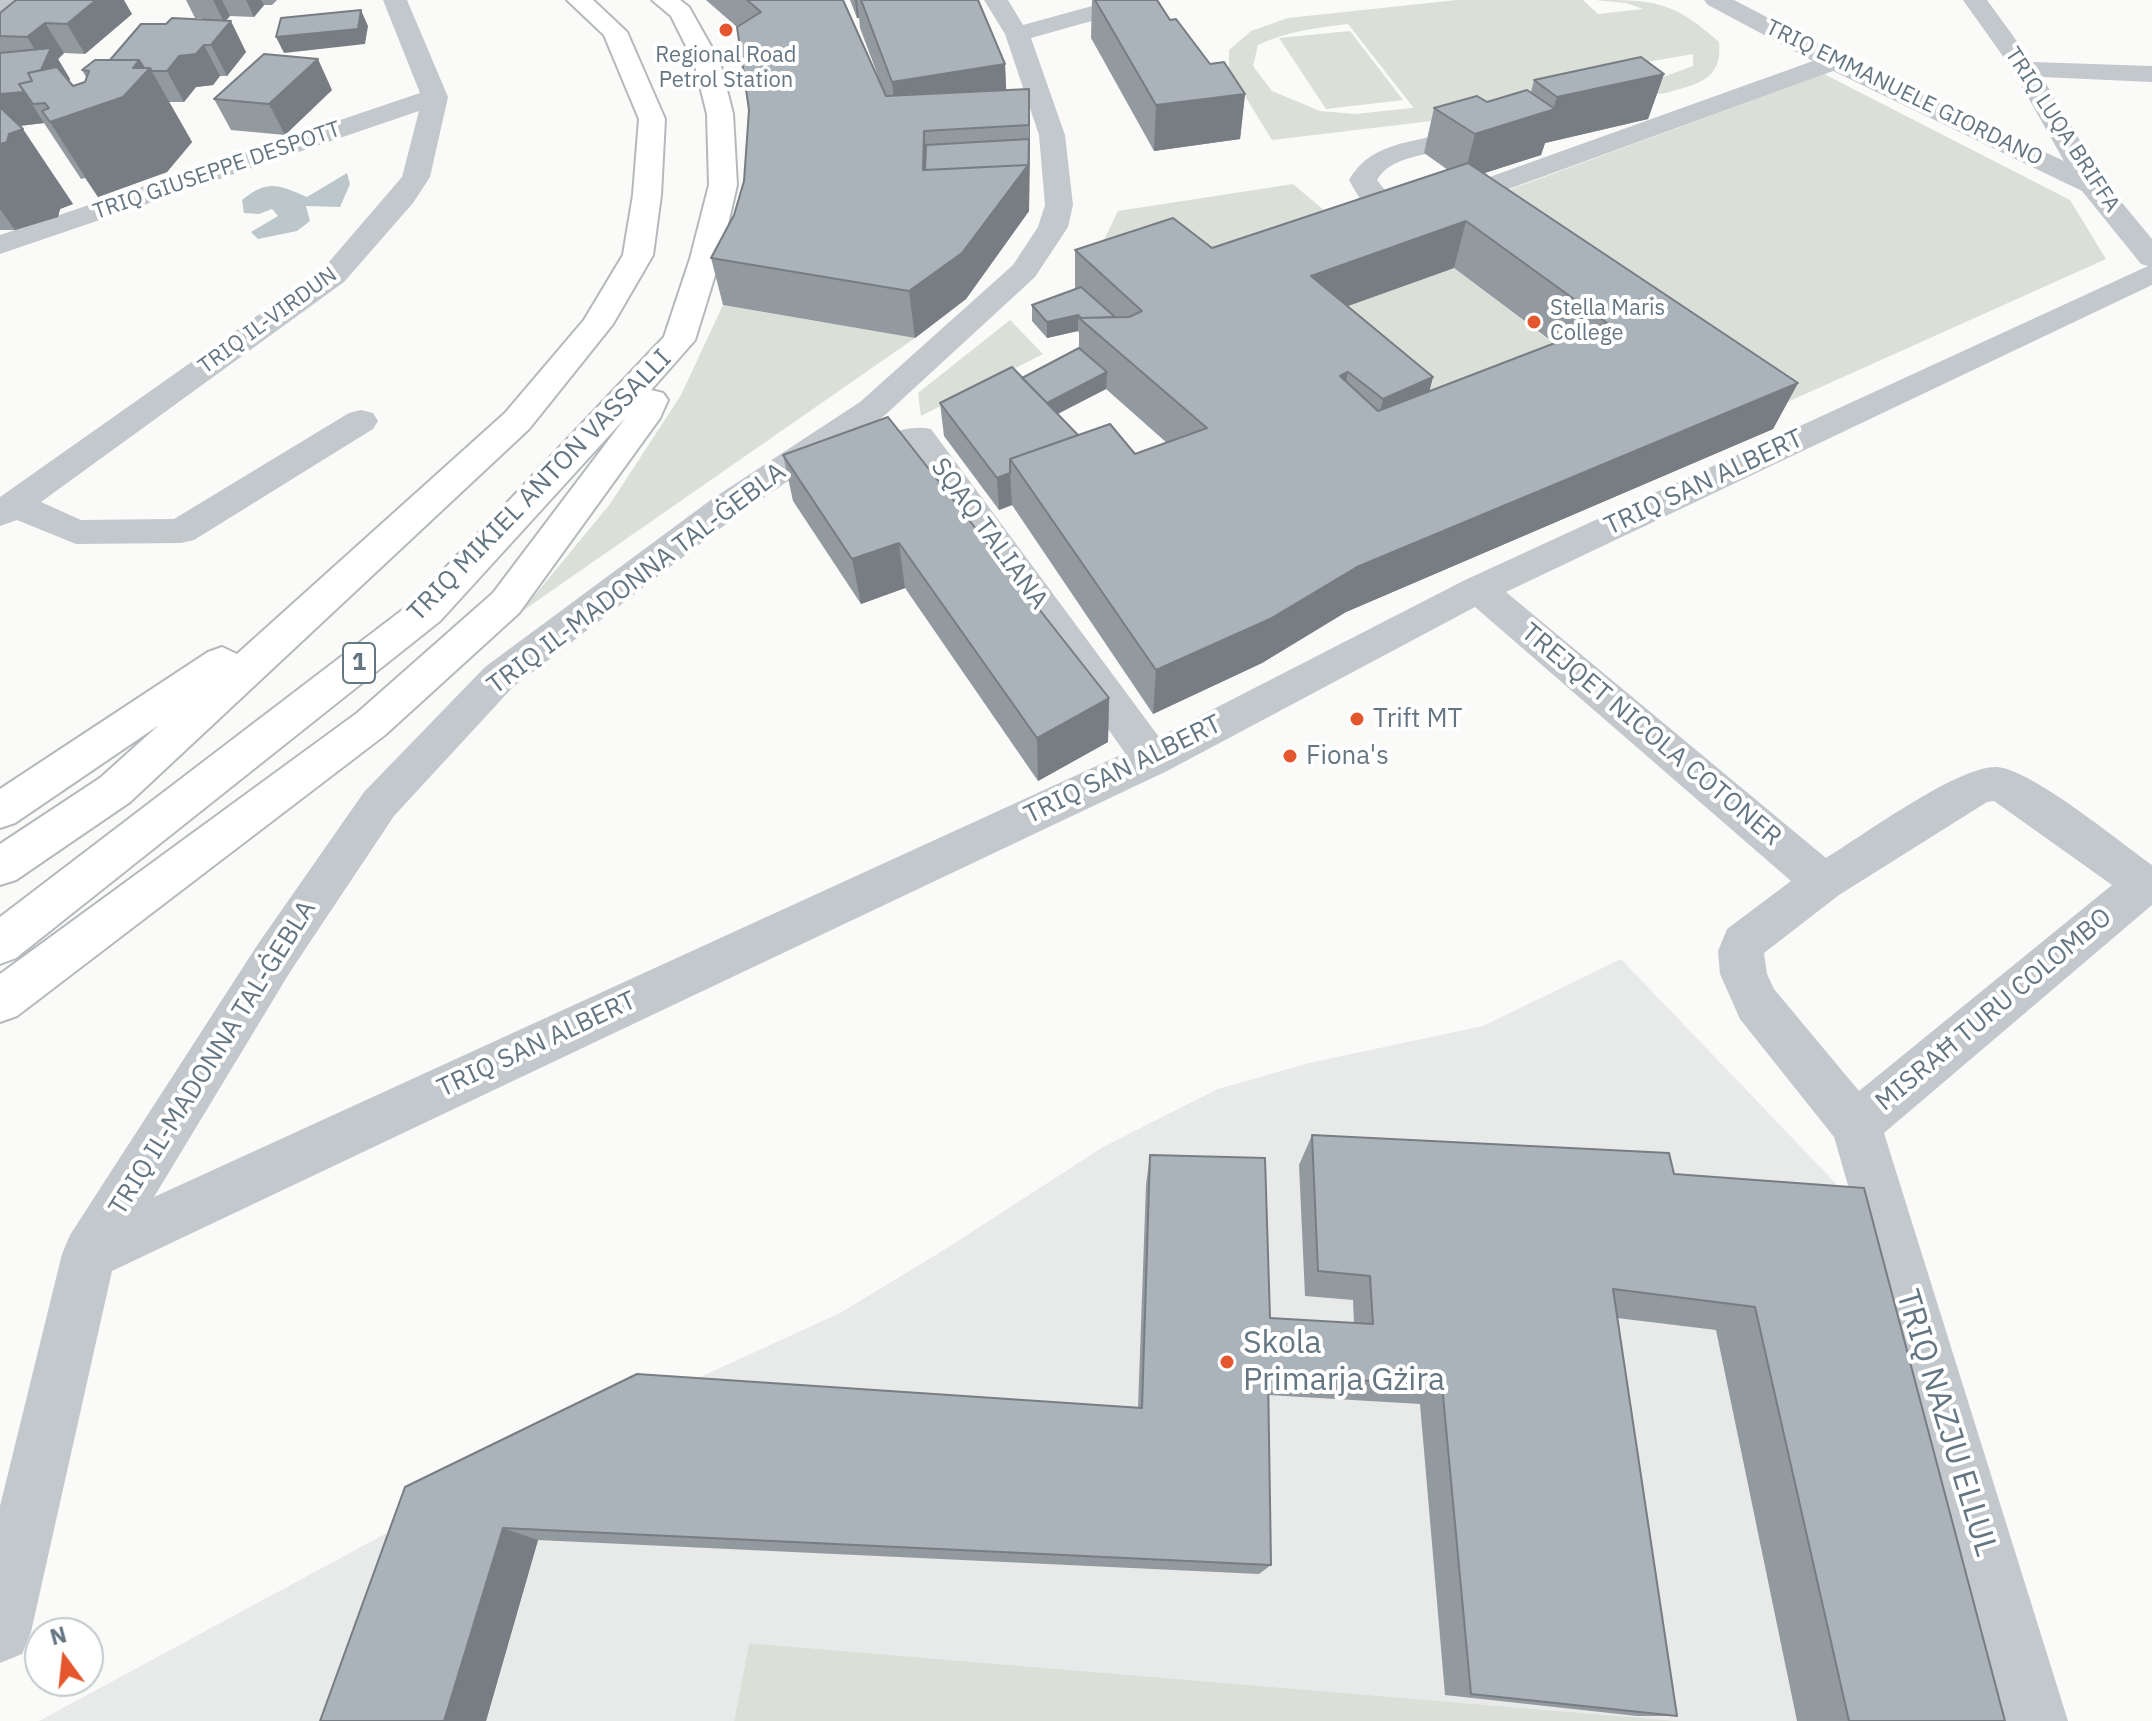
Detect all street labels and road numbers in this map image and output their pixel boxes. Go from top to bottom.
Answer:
street label: TRIQ EMMANUELE GIORDANO [1761,14,2047,172]
street label: TRIQ LUQA BRIFFA [1999,43,2125,217]
street label: TRIQ GIUSEPPE DESPOTT [90,116,344,226]
street label: TRIQ IL-VIRDUN [194,262,342,380]
street label: TRIQ MIKIEL ANTON VASSALLI [402,344,678,628]
street label: TRIQ SAN ALBERT [1600,423,1808,543]
street label: SQAQ TALIANA [924,452,1054,616]
street label: TRIQ IL-MADONNA TAL-ĠEBLA [482,457,792,701]
street label: TREJQET NICOLA COTONER [1515,617,1787,853]
road number: 1 [343,643,375,683]
street label: TRIQ SAN ALBERT [1019,709,1227,831]
street label: TRIQ IL-MADONNA TAL-ĠEBLA [103,895,323,1221]
street label: MISRAĦ TURU COLOMBO [1870,902,2118,1118]
street label: TRIQ SAN ALBERT [433,985,641,1105]
street label: TRIQ NAZJU ELLUL [1887,1285,2005,1561]

